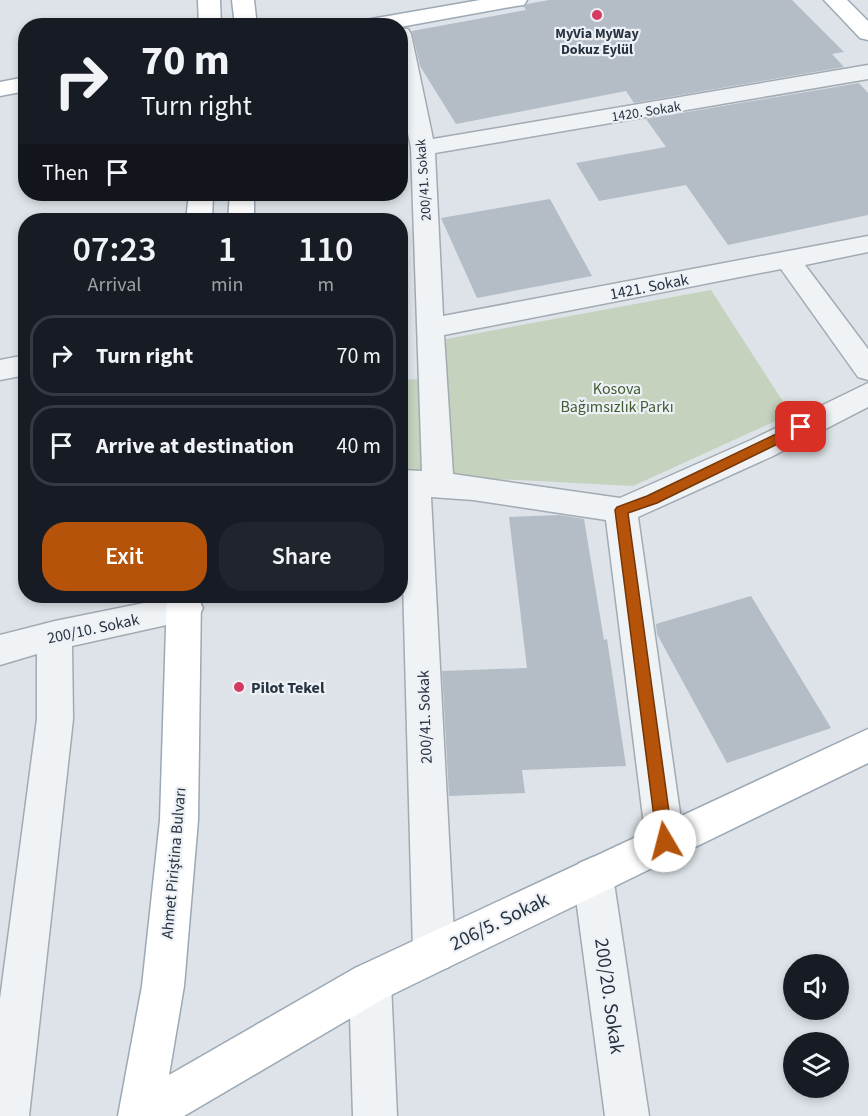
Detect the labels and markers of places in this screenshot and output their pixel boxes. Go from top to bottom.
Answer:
marker: MyVia MyWay Dokuz Eylül [590,8,604,22]
place label: MyVia MyWay Dokuz Eylül [555,24,639,60]
pin [775,401,826,452]
place label: Pilot Tekel [251,677,325,699]
marker: Pilot Tekel [232,680,246,694]

